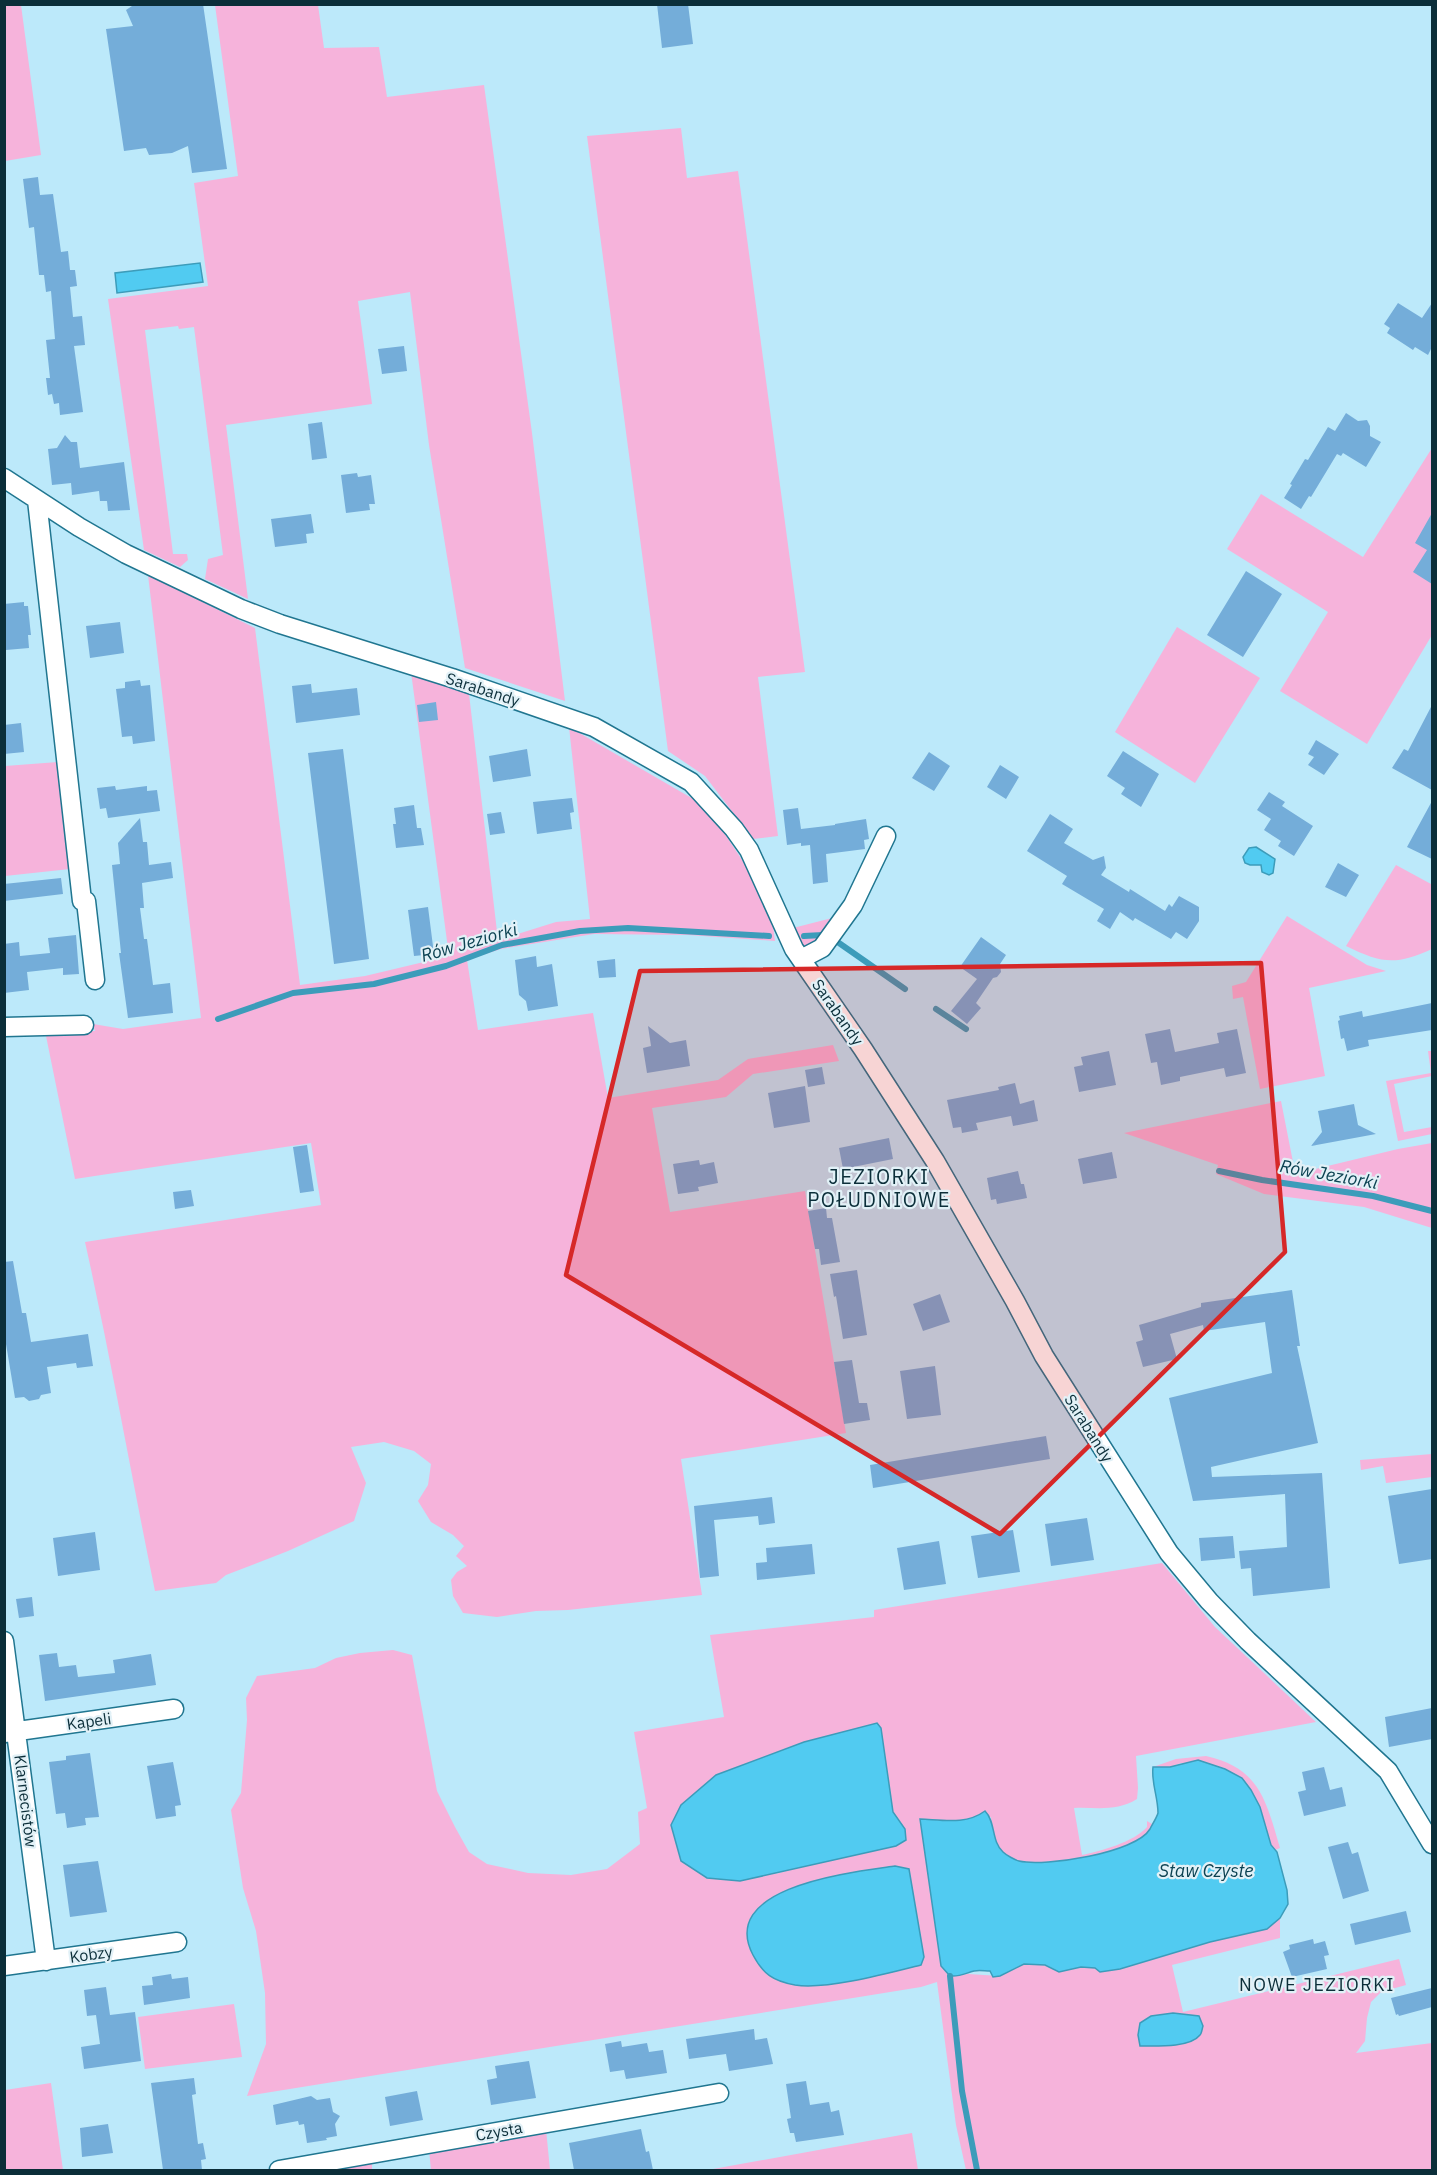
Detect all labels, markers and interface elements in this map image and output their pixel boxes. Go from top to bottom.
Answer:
street label: Sarabandy [444,668,522,710]
water label: Rów Jeziorki [418,917,520,967]
street label: Sarabandy [808,975,868,1049]
water label: Rów Jeziorki [1278,1154,1380,1194]
district label: JEZIORKI POŁUDNIOWE [807,1163,951,1213]
street label: Sarabandy [1060,1390,1118,1466]
street label: Kapeli [65,1708,113,1734]
street label: Klarnecistów [10,1754,42,1848]
water label: Staw Czyste [1159,1859,1253,1882]
street label: Kobzy [68,1941,114,1967]
district label: NOWE JEZIORKI [1239,1973,1395,1996]
street label: Czysta [474,2117,524,2145]

